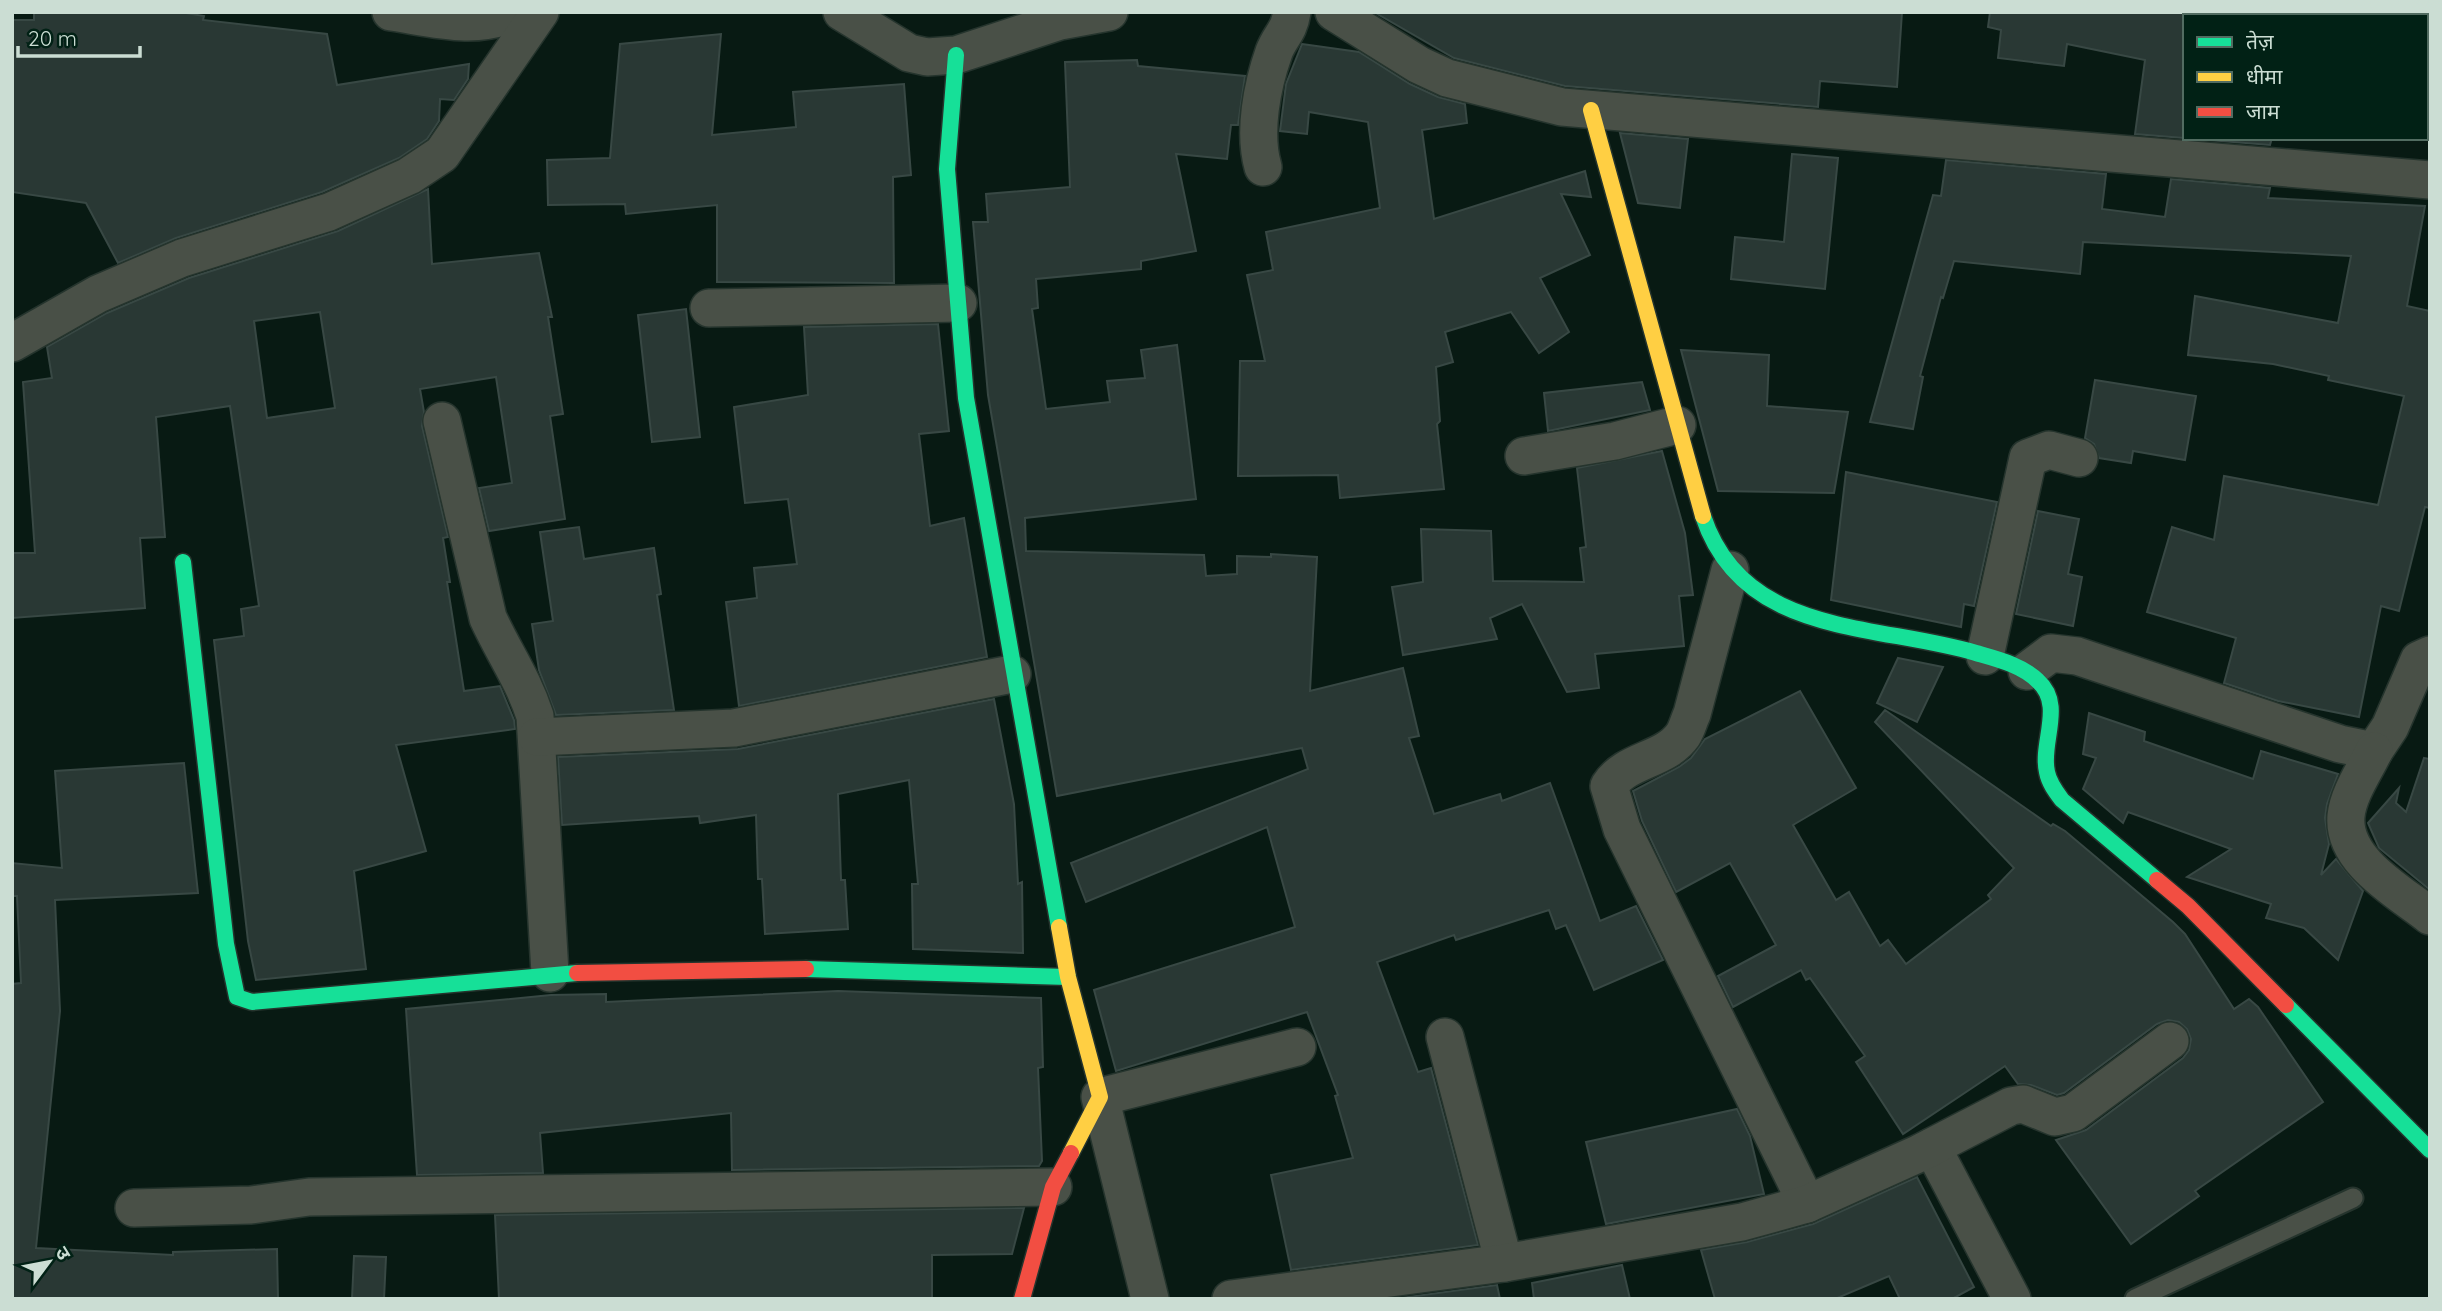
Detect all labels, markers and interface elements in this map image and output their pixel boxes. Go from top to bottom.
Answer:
scale bar [18,14,140,58]
legend [2183,14,2428,140]
text: 20 m [28,25,77,51]
text: तेज़ [2246,28,2274,54]
text: धीमा [2246,63,2283,89]
text: जाम [2246,98,2280,124]
north arrow [14,1227,84,1297]
text: उ [50,1242,77,1265]

